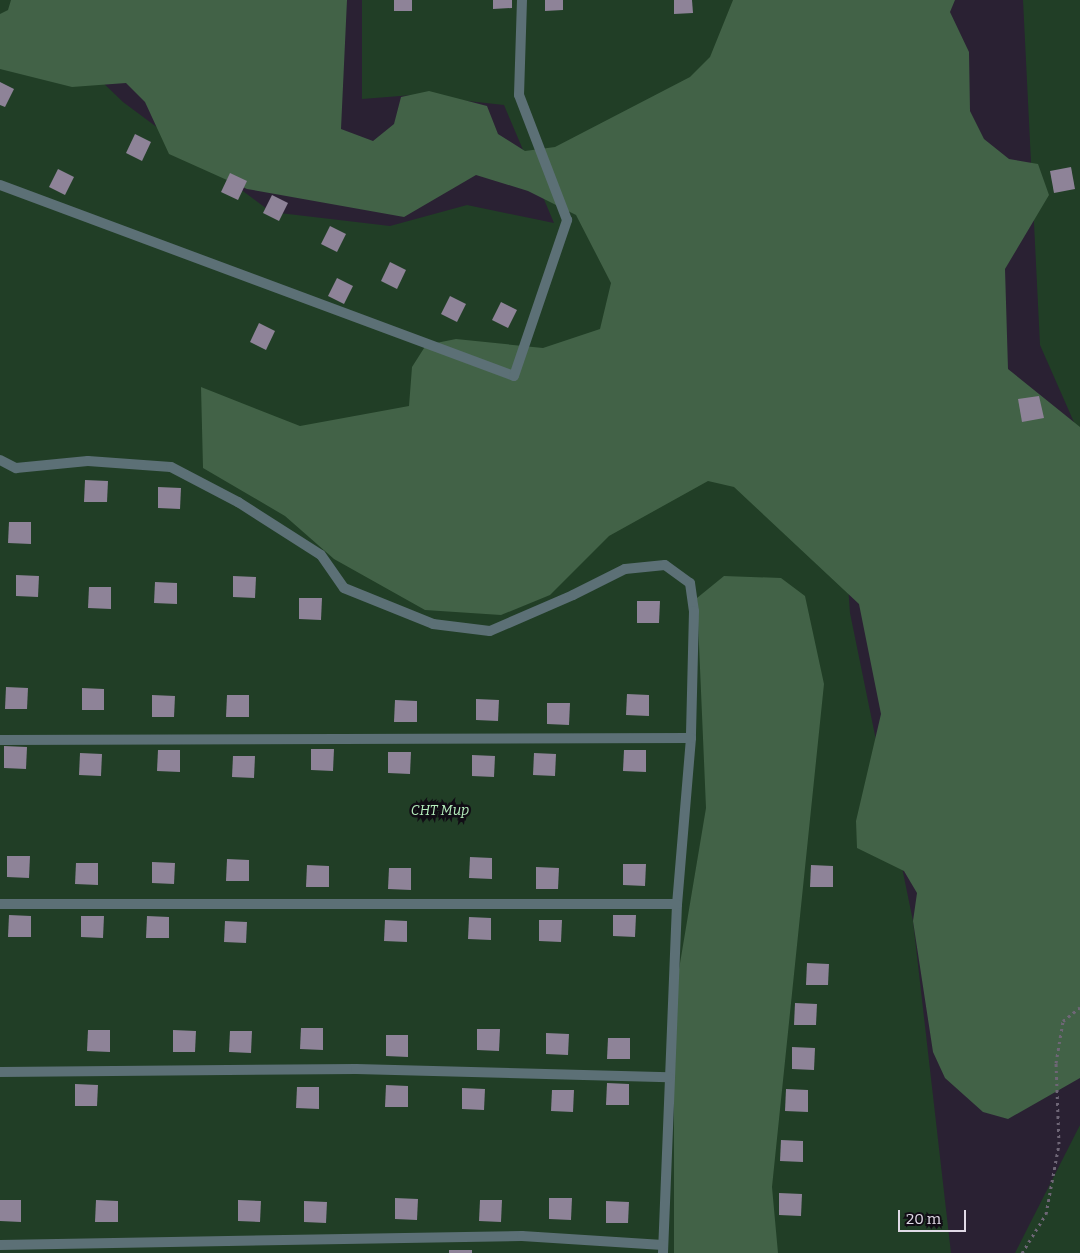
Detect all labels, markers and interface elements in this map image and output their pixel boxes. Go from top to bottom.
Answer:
park label: СНТ Мир [411,803,469,819]
scale bar [900,1200,968,1232]
text: 20 m [906,1210,941,1228]

